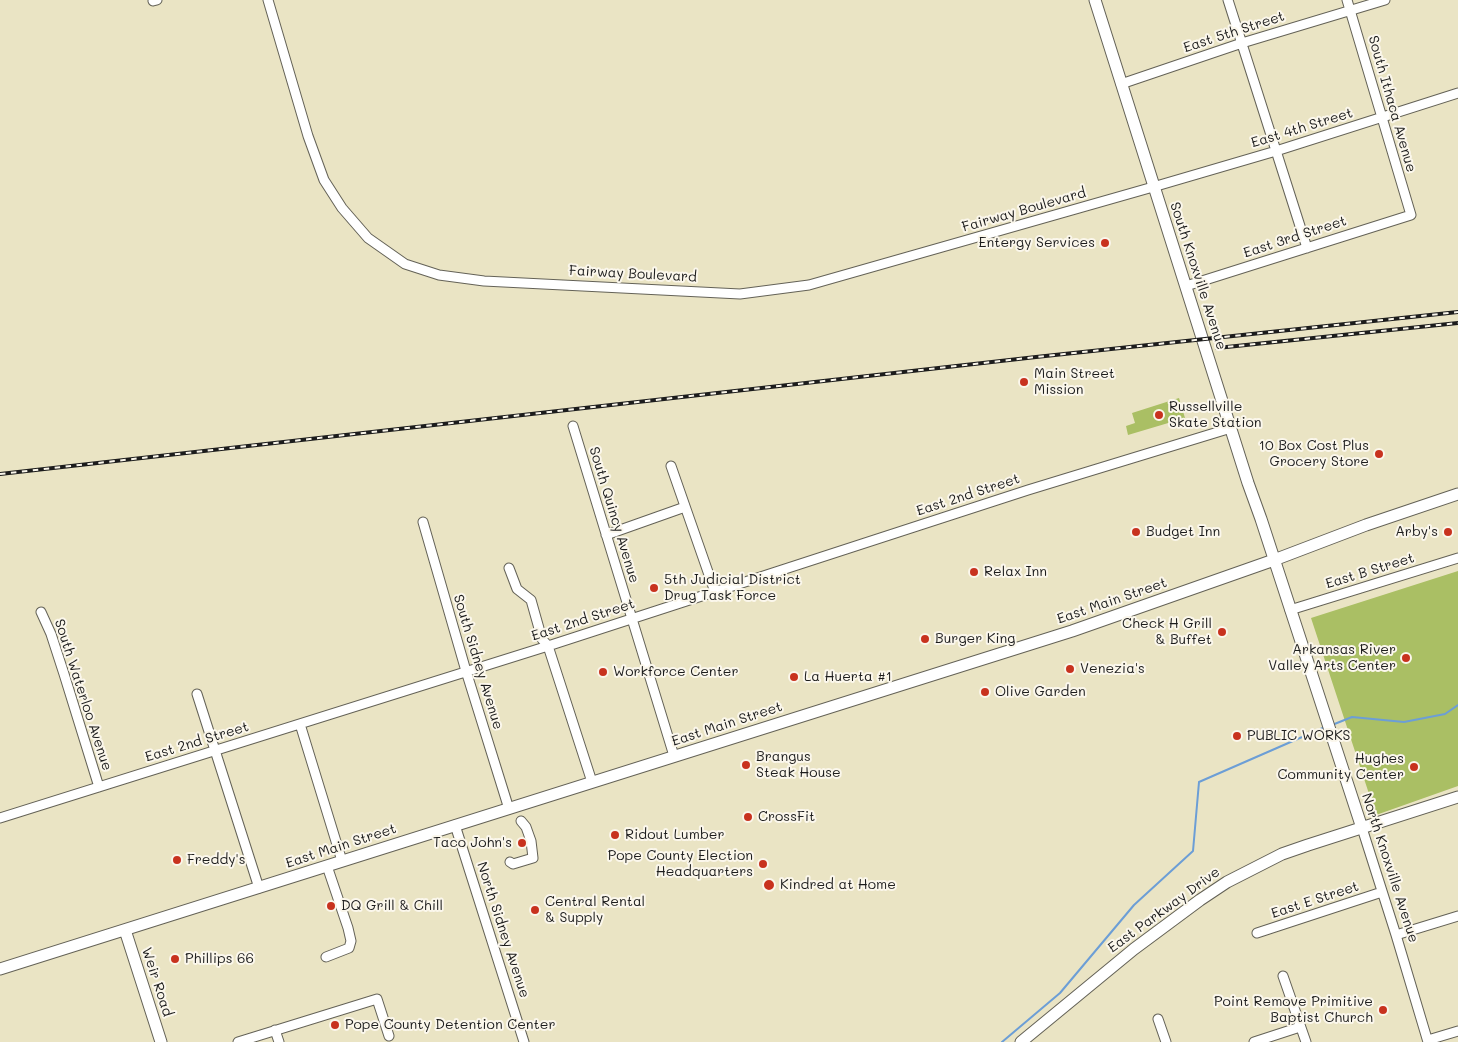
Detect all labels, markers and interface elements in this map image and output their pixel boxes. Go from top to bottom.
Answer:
street label: East 5th Street [1181,8,1287,56]
street label: South Ithaca Avenue [1364,34,1420,174]
street label: East 4th Street [1249,105,1355,151]
street label: Fairway Boulevard [960,184,1088,236]
street label: South Knoxville Avenue [1166,200,1230,352]
street label: East 3rd Street [1241,212,1349,262]
place label: Entergy Services [978,235,1095,251]
marker: Entergy Services [1099,237,1111,249]
street label: Fairway Boulevard [569,262,697,286]
place label: Main Street Mission [1034,366,1115,398]
marker: Main Street Mission [1018,376,1030,388]
place label: Russellville Skate Station [1169,399,1262,432]
marker: Russellville Skate Station [1153,409,1165,421]
place label: 10 Box Cost Plus Grocery Store [1259,438,1369,471]
street label: South Quincy Avenue [585,445,643,585]
marker: 10 Box Cost Plus Grocery Store [1373,448,1385,460]
street label: East 2nd Street [914,470,1022,520]
place label: Budget Inn [1146,524,1220,540]
place label: Arby's [1395,524,1438,540]
marker: Budget Inn [1130,526,1142,538]
marker: Arby's [1442,526,1454,538]
street label: East B Street [1324,550,1416,592]
place label: Relax Inn [984,564,1047,580]
marker: Relax Inn [968,566,980,578]
place label: 5th Judicial District Drug Task Force [664,572,801,604]
street label: East Main Street [1055,574,1169,628]
marker: 5th Judicial District Drug Task Force [648,582,660,594]
street label: South Sidney Avenue [449,593,507,731]
street label: East 2nd Street [529,595,637,645]
place label: Check H Grill & Buffet [1122,616,1212,648]
street label: South Waterloo Avenue [51,617,115,773]
marker: Check H Grill & Buffet [1216,626,1228,638]
place label: Burger King [935,631,1015,647]
marker: Burger King [919,633,931,645]
place label: Arkansas River Valley Arts Center [1268,642,1396,674]
marker: Arkansas River Valley Arts Center [1400,652,1412,664]
place label: Venezia's [1080,661,1145,677]
marker: Venezia's [1064,663,1076,675]
place label: Workforce Center [613,664,738,680]
marker: Workforce Center [597,666,609,678]
place label: La Huerta #1 [804,669,892,685]
marker: La Huerta #1 [788,671,800,683]
place label: Olive Garden [995,684,1086,700]
marker: Olive Garden [979,686,991,698]
street label: East Main Street [670,698,784,750]
street label: East 2nd Street [143,718,251,766]
place label: PUBLIC WORKS [1247,728,1350,744]
marker: PUBLIC WORKS [1231,730,1243,742]
place label: Brangus Steak House [756,749,841,782]
place label: Hughes Community Center [1277,751,1404,784]
marker: Brangus Steak House [740,759,752,771]
marker: Hughes Community Center [1408,761,1420,773]
street label: North Knoxville Avenue [1358,791,1422,945]
place label: CrossFit [758,809,815,825]
marker: CrossFit [742,811,754,823]
street label: East Main Street [284,820,398,872]
place label: Ridout Lumber [625,827,725,843]
marker: Ridout Lumber [609,829,621,841]
place label: Taco John's [433,835,512,851]
marker: Taco John's [516,837,528,849]
place label: Pope County Election Headquarters [608,848,753,880]
place label: Freddy's [187,852,245,868]
marker: Freddy's [171,854,183,866]
marker: Pope County Election Headquarters [757,858,769,870]
street label: North Sidney Avenue [473,860,533,1000]
street label: East Parkway Drive [1105,864,1223,956]
place label: Kindred at Home [780,877,896,893]
marker: Kindred at Home [762,878,776,892]
street label: East E Street [1269,878,1361,922]
place label: Central Rental & Supply [545,894,645,926]
place label: DQ Grill & Chill [341,898,443,914]
marker: DQ Grill & Chill [325,900,337,912]
marker: Central Rental & Supply [529,904,541,916]
street label: Weir Road [138,945,176,1019]
place label: Phillips 66 [185,951,254,967]
marker: Phillips 66 [169,953,181,965]
place label: Point Remove Primitive Baptist Church [1214,994,1373,1026]
marker: Point Remove Primitive Baptist Church [1377,1004,1389,1016]
place label: Pope County Detention Center [345,1017,555,1033]
marker: Pope County Detention Center [329,1019,341,1031]

